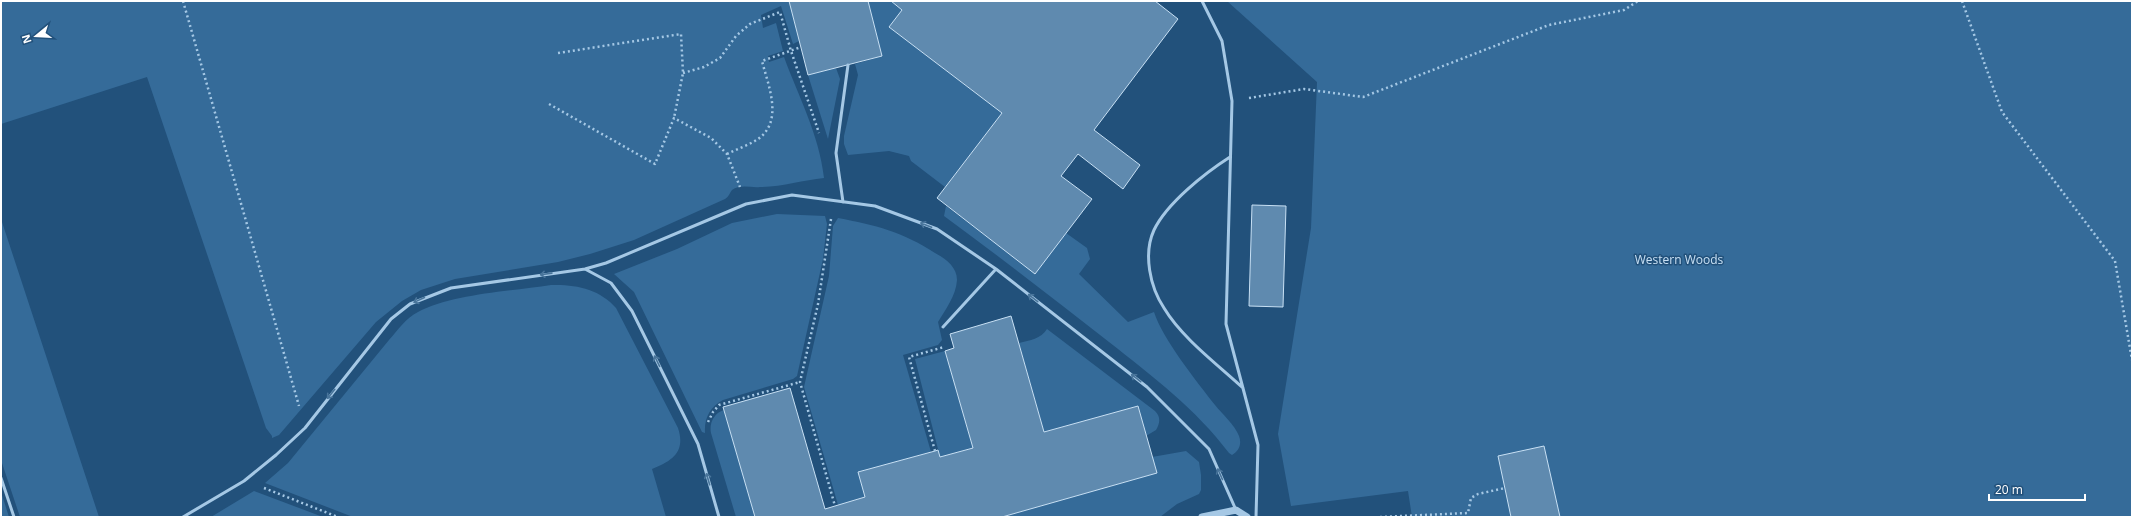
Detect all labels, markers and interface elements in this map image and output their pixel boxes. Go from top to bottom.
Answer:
north arrow [16,16,56,56]
text: N [17,33,35,46]
one-way arrow [920,221,932,229]
park label: Western Woods [1635,251,1724,268]
one-way arrow [540,270,553,278]
one-way arrow [1028,293,1039,302]
one-way arrow [414,297,426,304]
one-way arrow [652,355,660,367]
one-way arrow [1130,373,1141,382]
one-way arrow [327,389,336,400]
one-way arrow [1216,469,1223,481]
one-way arrow [704,473,711,486]
scale bar [1989,476,2085,502]
text: 20 m [1995,481,2023,498]

